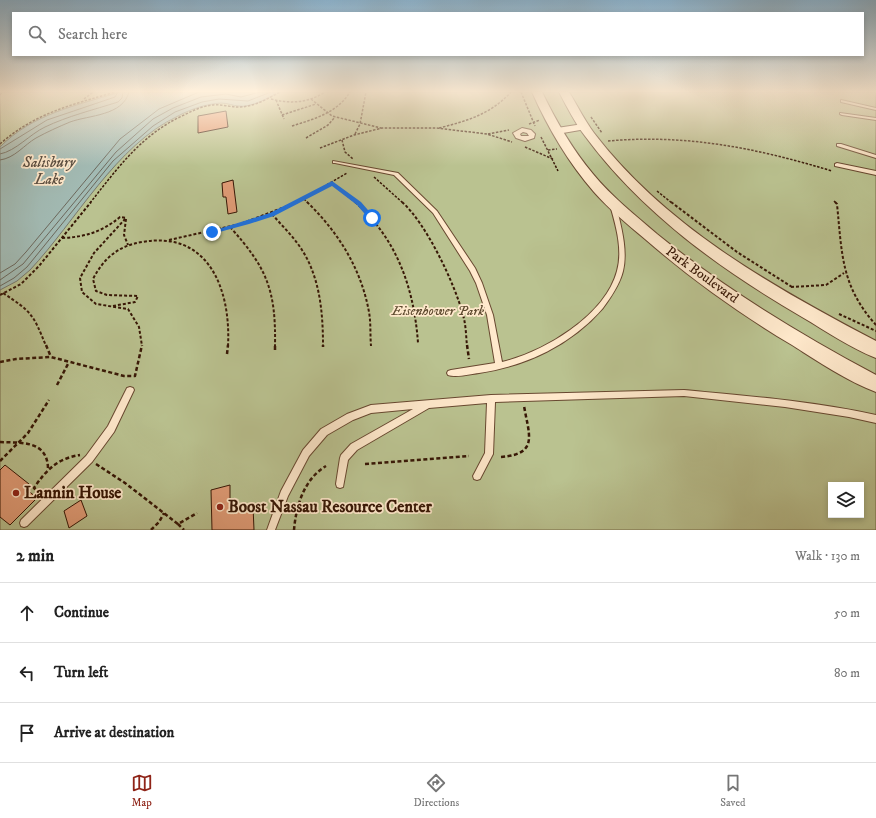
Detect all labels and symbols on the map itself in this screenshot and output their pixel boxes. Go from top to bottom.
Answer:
water label: Salisbury Lake [22,153,76,189]
route start [363,209,381,227]
route end [203,223,221,241]
street label: Park Boulevard [662,242,742,308]
park label: Eisenhower Park [391,302,484,320]
place label: Lannin House [24,482,121,504]
marker: Lannin House [11,488,21,498]
place label: Boost Nassau Resource Center [228,496,433,518]
marker: Boost Nassau Resource Center [215,502,225,512]

